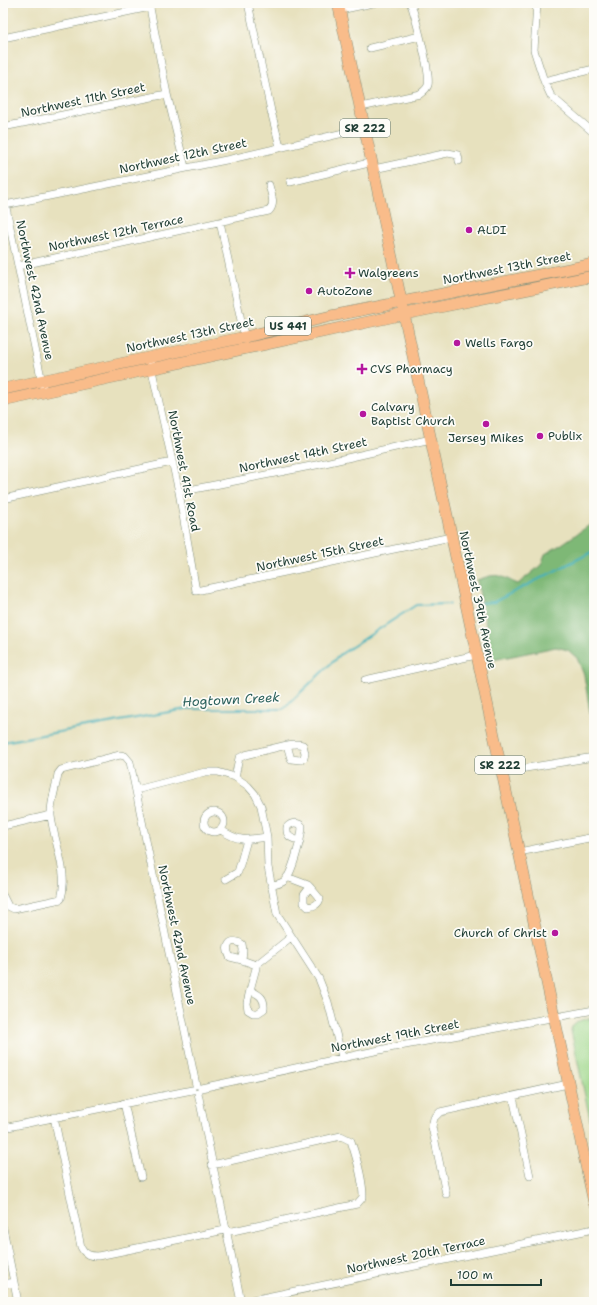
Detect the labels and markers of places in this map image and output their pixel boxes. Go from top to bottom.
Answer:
place label: ALDI [477,222,507,238]
marker: ALDI [464,225,474,235]
place label: Walgreens [358,265,419,281]
marker: Walgreens [345,268,355,278]
place label: AutoZone [317,283,373,299]
marker: AutoZone [304,286,314,296]
place label: Wells Fargo [465,335,533,351]
marker: Wells Fargo [452,338,462,348]
place label: CVS Pharmacy [370,361,453,377]
marker: CVS Pharmacy [357,364,367,374]
place label: Calvary Baptist Church [371,399,455,429]
marker: Calvary Baptist Church [358,409,368,419]
marker: Jersey Mikes [481,419,491,429]
place label: Publix [548,428,582,444]
place label: Jersey Mikes [448,430,524,446]
marker: Publix [535,431,545,441]
place label: Church of Christ [454,925,547,941]
marker: Church of Christ [550,928,560,938]

